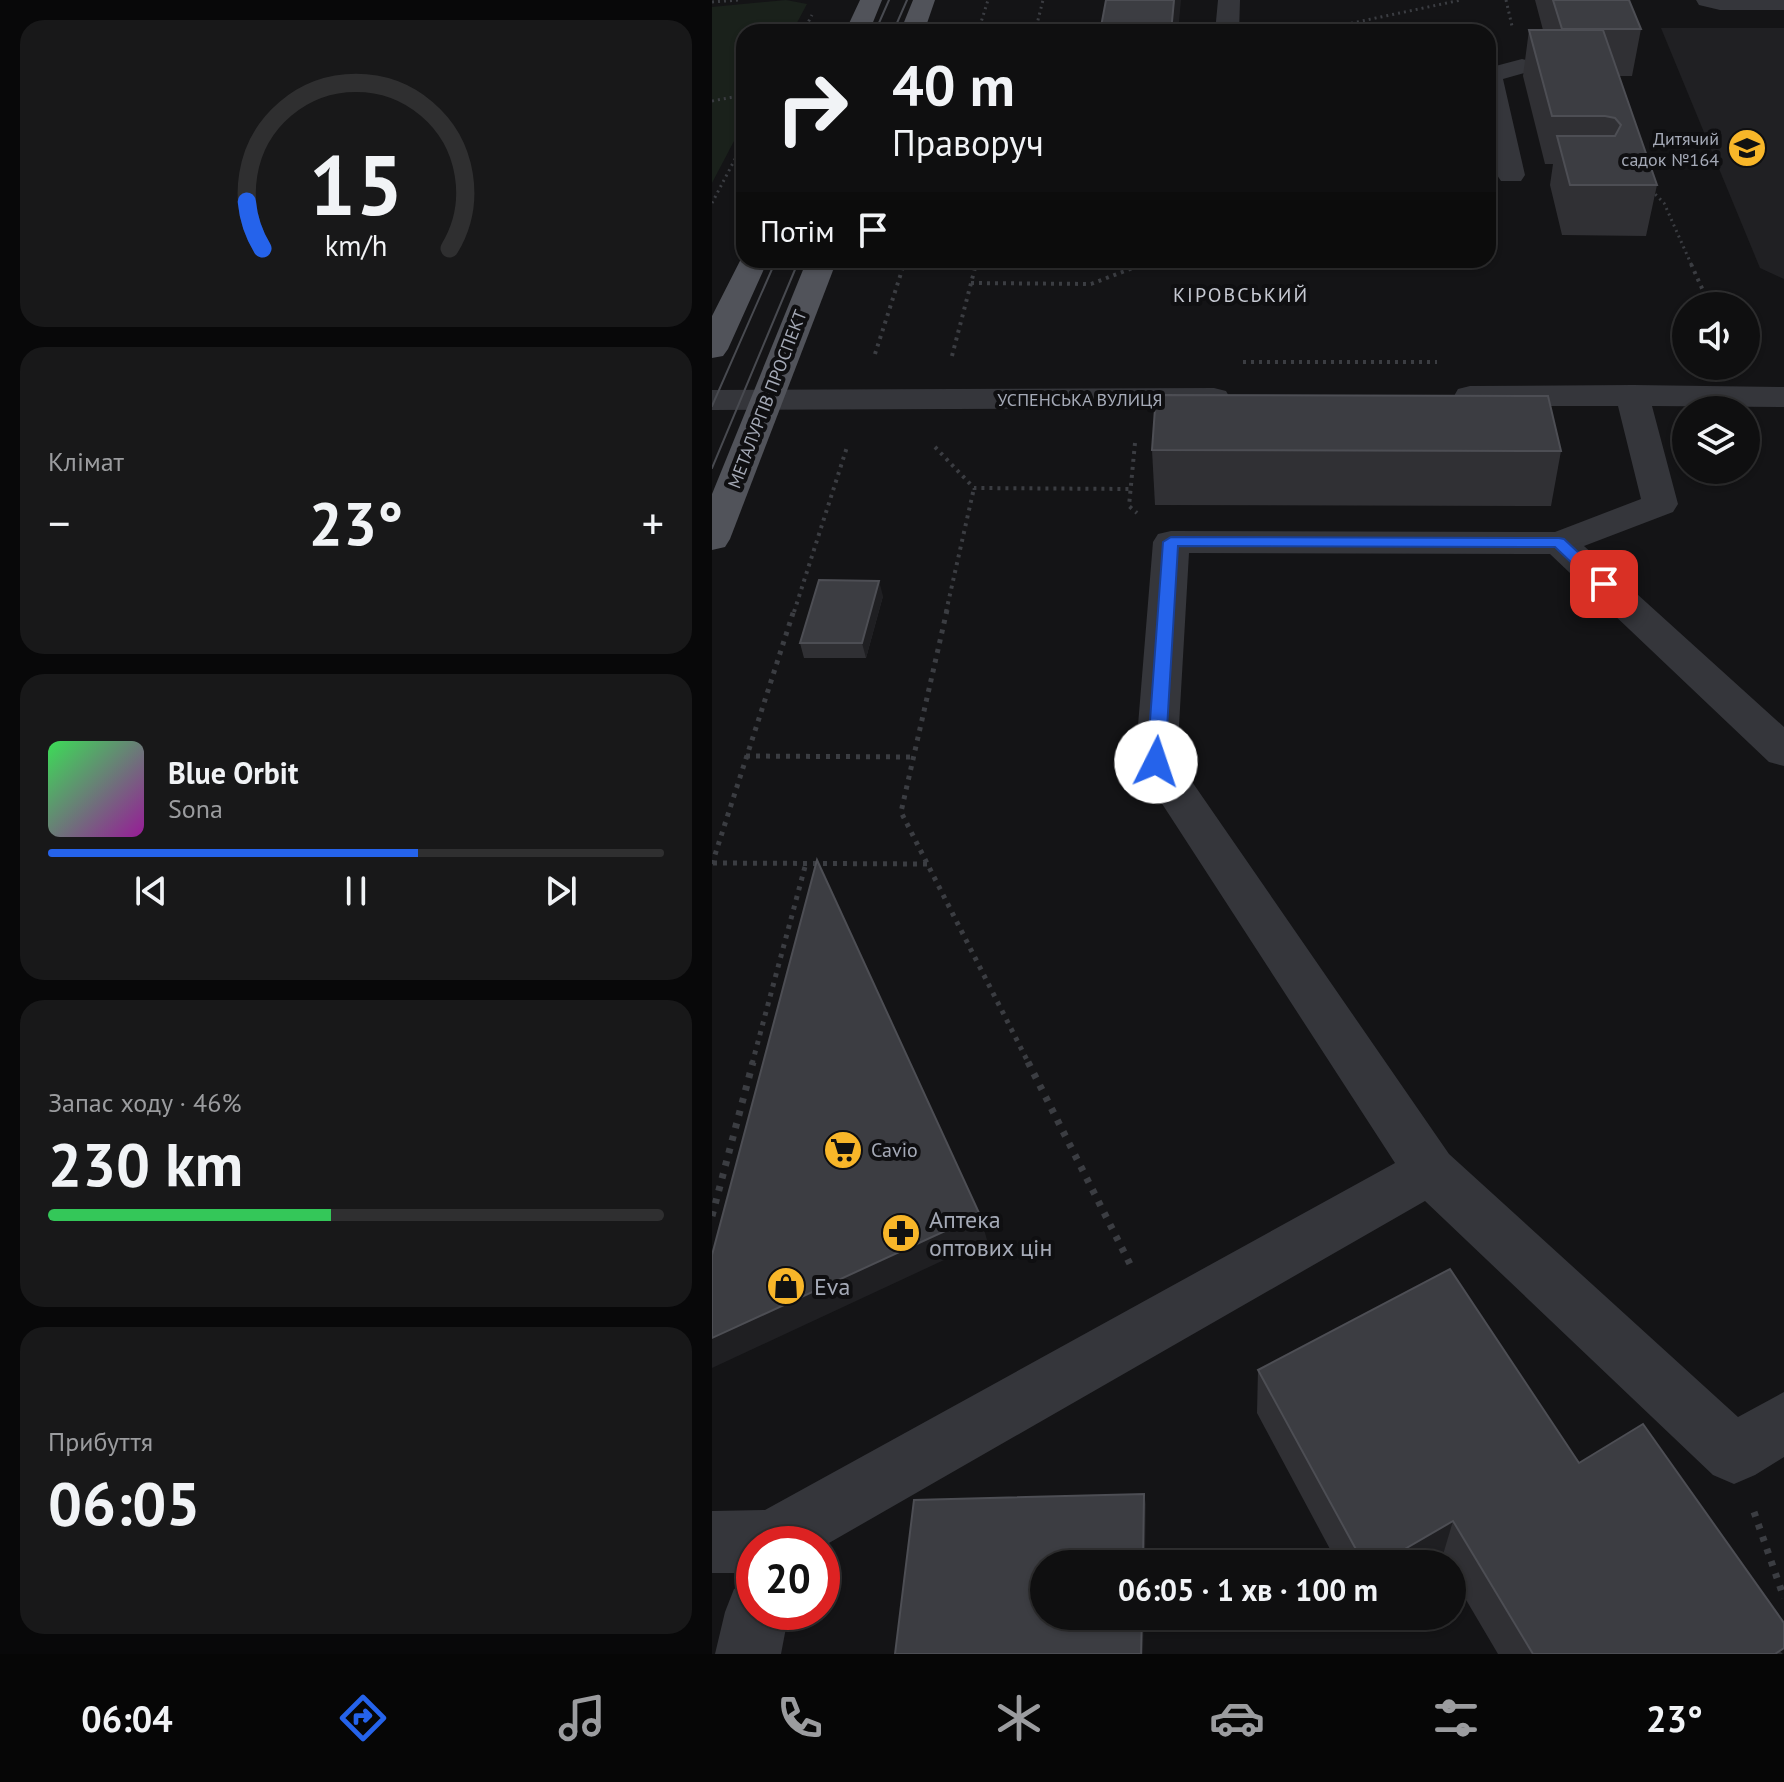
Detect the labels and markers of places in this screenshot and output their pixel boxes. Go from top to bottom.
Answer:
place label: Дитячий садок №164 [1621,127,1719,171]
school or university icon: Дитячий садок №164 [1726,127,1768,169]
pin [1570,550,1638,618]
supermarket icon: Cavio [822,1129,864,1171]
place label: Cavio [871,1137,918,1163]
place label: Аптека оптових цін [929,1204,1052,1263]
pharmacy icon: Аптека оптових цін [880,1212,922,1254]
shop icon: Eva [765,1265,807,1307]
place label: Eva [814,1271,850,1302]

